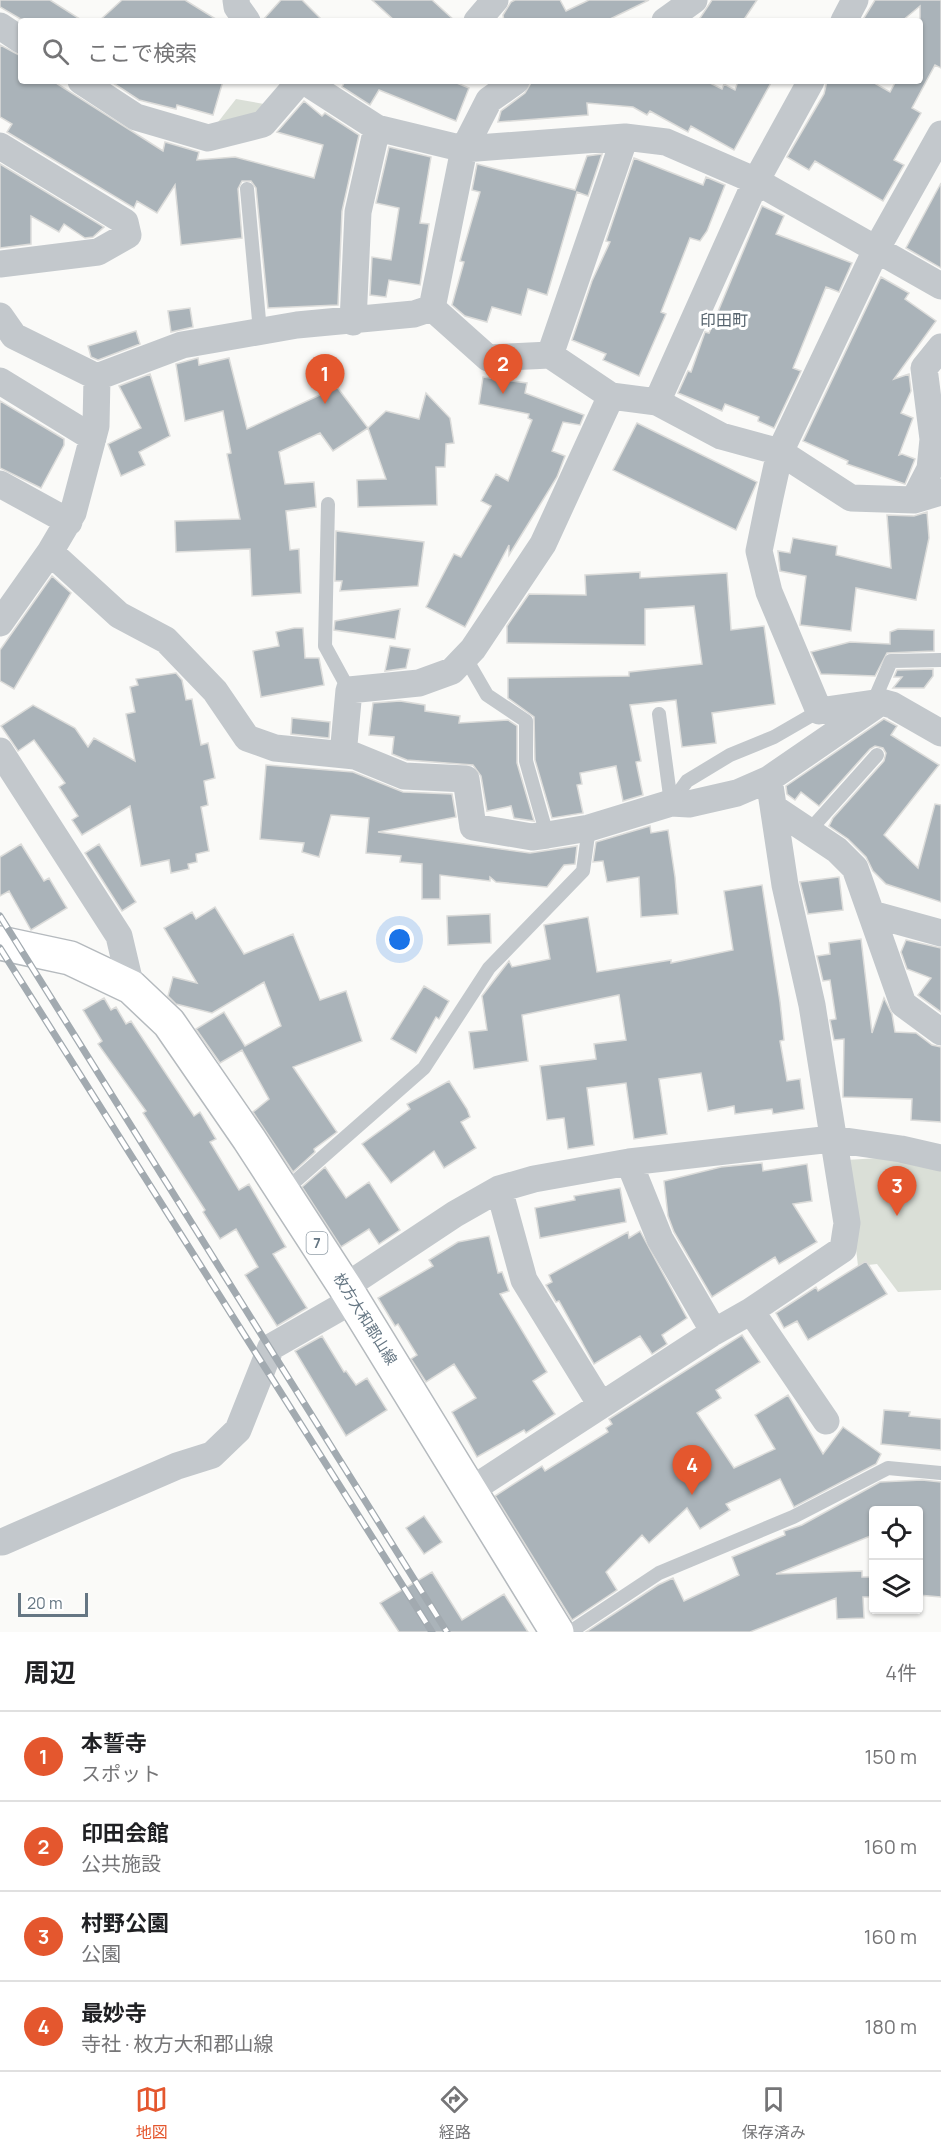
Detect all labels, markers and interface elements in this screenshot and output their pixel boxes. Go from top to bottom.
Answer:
search box [18,18,923,84]
icon: search [39,35,72,68]
text: ここで検索 [87,38,197,68]
district label: 印田町 [700,309,748,331]
pin: 2 [484,344,522,394]
pin: 1 [306,354,344,404]
your location [385,925,414,954]
pin: 3 [878,1166,916,1216]
road number: 7 [306,1232,328,1254]
street label: 枚方大和郡山線 [329,1269,402,1369]
pin: 4 [672,1446,712,1495]
map controls [869,1506,923,1614]
button: locate [869,1506,923,1560]
button: layers [869,1560,923,1614]
scale bar [18,1590,88,1618]
text: 20 m [27,1592,63,1614]
text: 周辺 [24,1654,76,1690]
text: 4件 [885,1659,917,1686]
text: 本誓寺 [81,1728,147,1758]
text: 1 [39,1743,48,1770]
text: 150 m [864,1743,917,1770]
text: スポット [81,1760,161,1787]
text: 印田会館 [81,1818,169,1848]
text: 2 [38,1833,49,1860]
text: 160 m [864,1833,917,1860]
text: 公共施設 [81,1850,161,1877]
text: 村野公園 [81,1908,169,1938]
text: 3 [38,1923,49,1950]
text: 160 m [864,1923,917,1950]
text: 公園 [81,1940,121,1967]
text: 最妙寺 [81,1998,147,2028]
text: 4 [37,2013,50,2040]
text: 180 m [864,2013,917,2040]
text: 寺社 · 枚方大和郡山線 [81,2030,274,2057]
tab: 地図 [135,2083,168,2143]
tab: 経路 [438,2083,471,2143]
tab: 保存済み [742,2083,806,2143]

